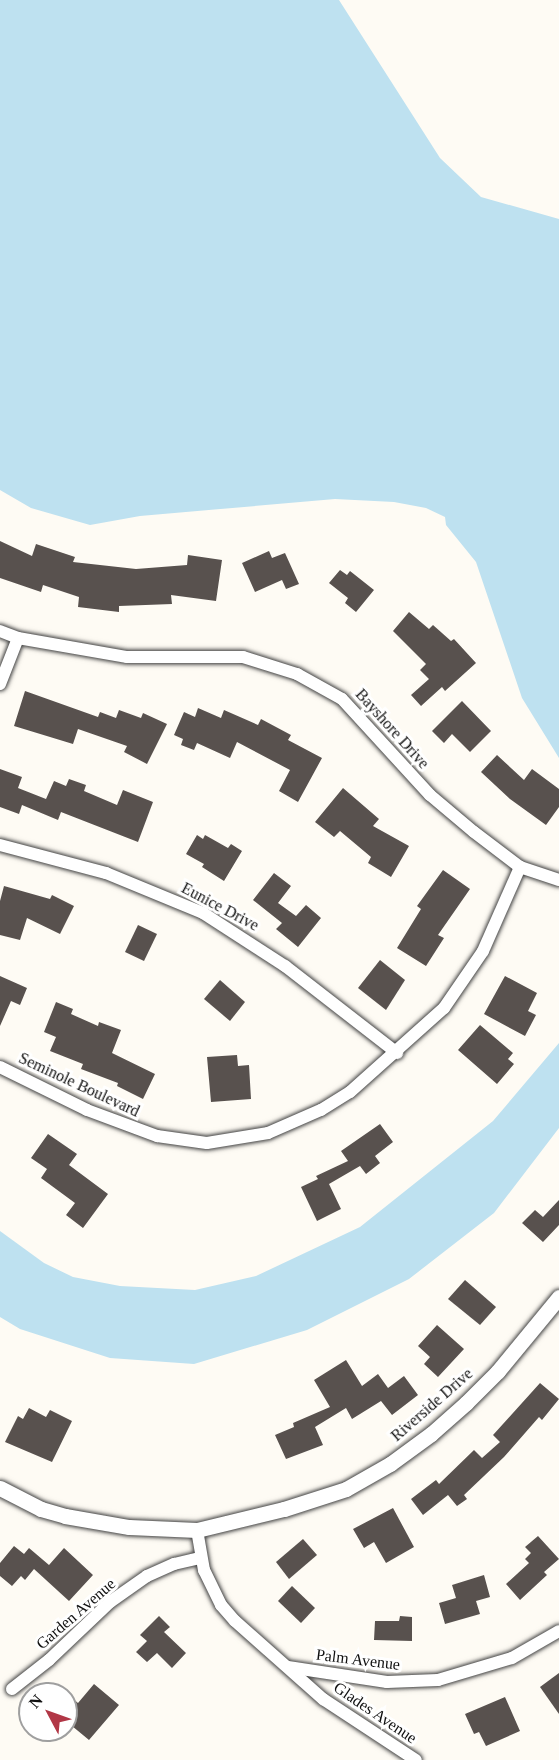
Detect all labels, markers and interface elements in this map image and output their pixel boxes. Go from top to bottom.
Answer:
street label: Bayshore Drive [351,685,433,773]
street label: Eunice Drive [178,879,262,935]
street label: Seminole Boulevard [16,1049,142,1121]
street label: Riverside Drive [387,1364,477,1446]
street label: Garden Avenue [32,1574,120,1654]
street label: Palm Avenue [314,1645,402,1675]
street label: Glades Avenue [329,1678,421,1748]
north arrow [18,1682,78,1742]
text: N [25,1691,46,1711]

